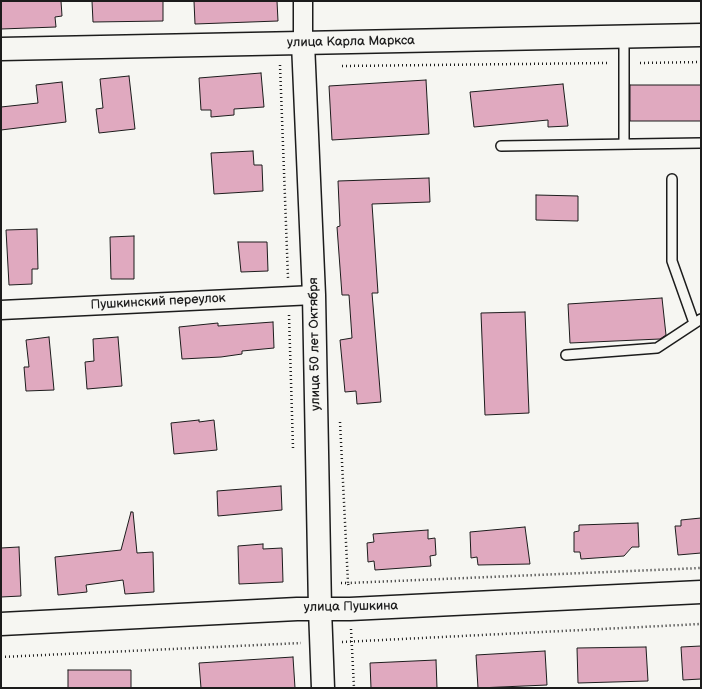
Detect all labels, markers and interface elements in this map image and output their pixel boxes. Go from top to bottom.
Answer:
street label: улица Карла Маркса [287,33,415,51]
street label: улица 50 лет Октября [306,277,324,411]
street label: Пушкинский переулок [90,291,226,313]
street label: улица Пушкина [304,598,398,616]

